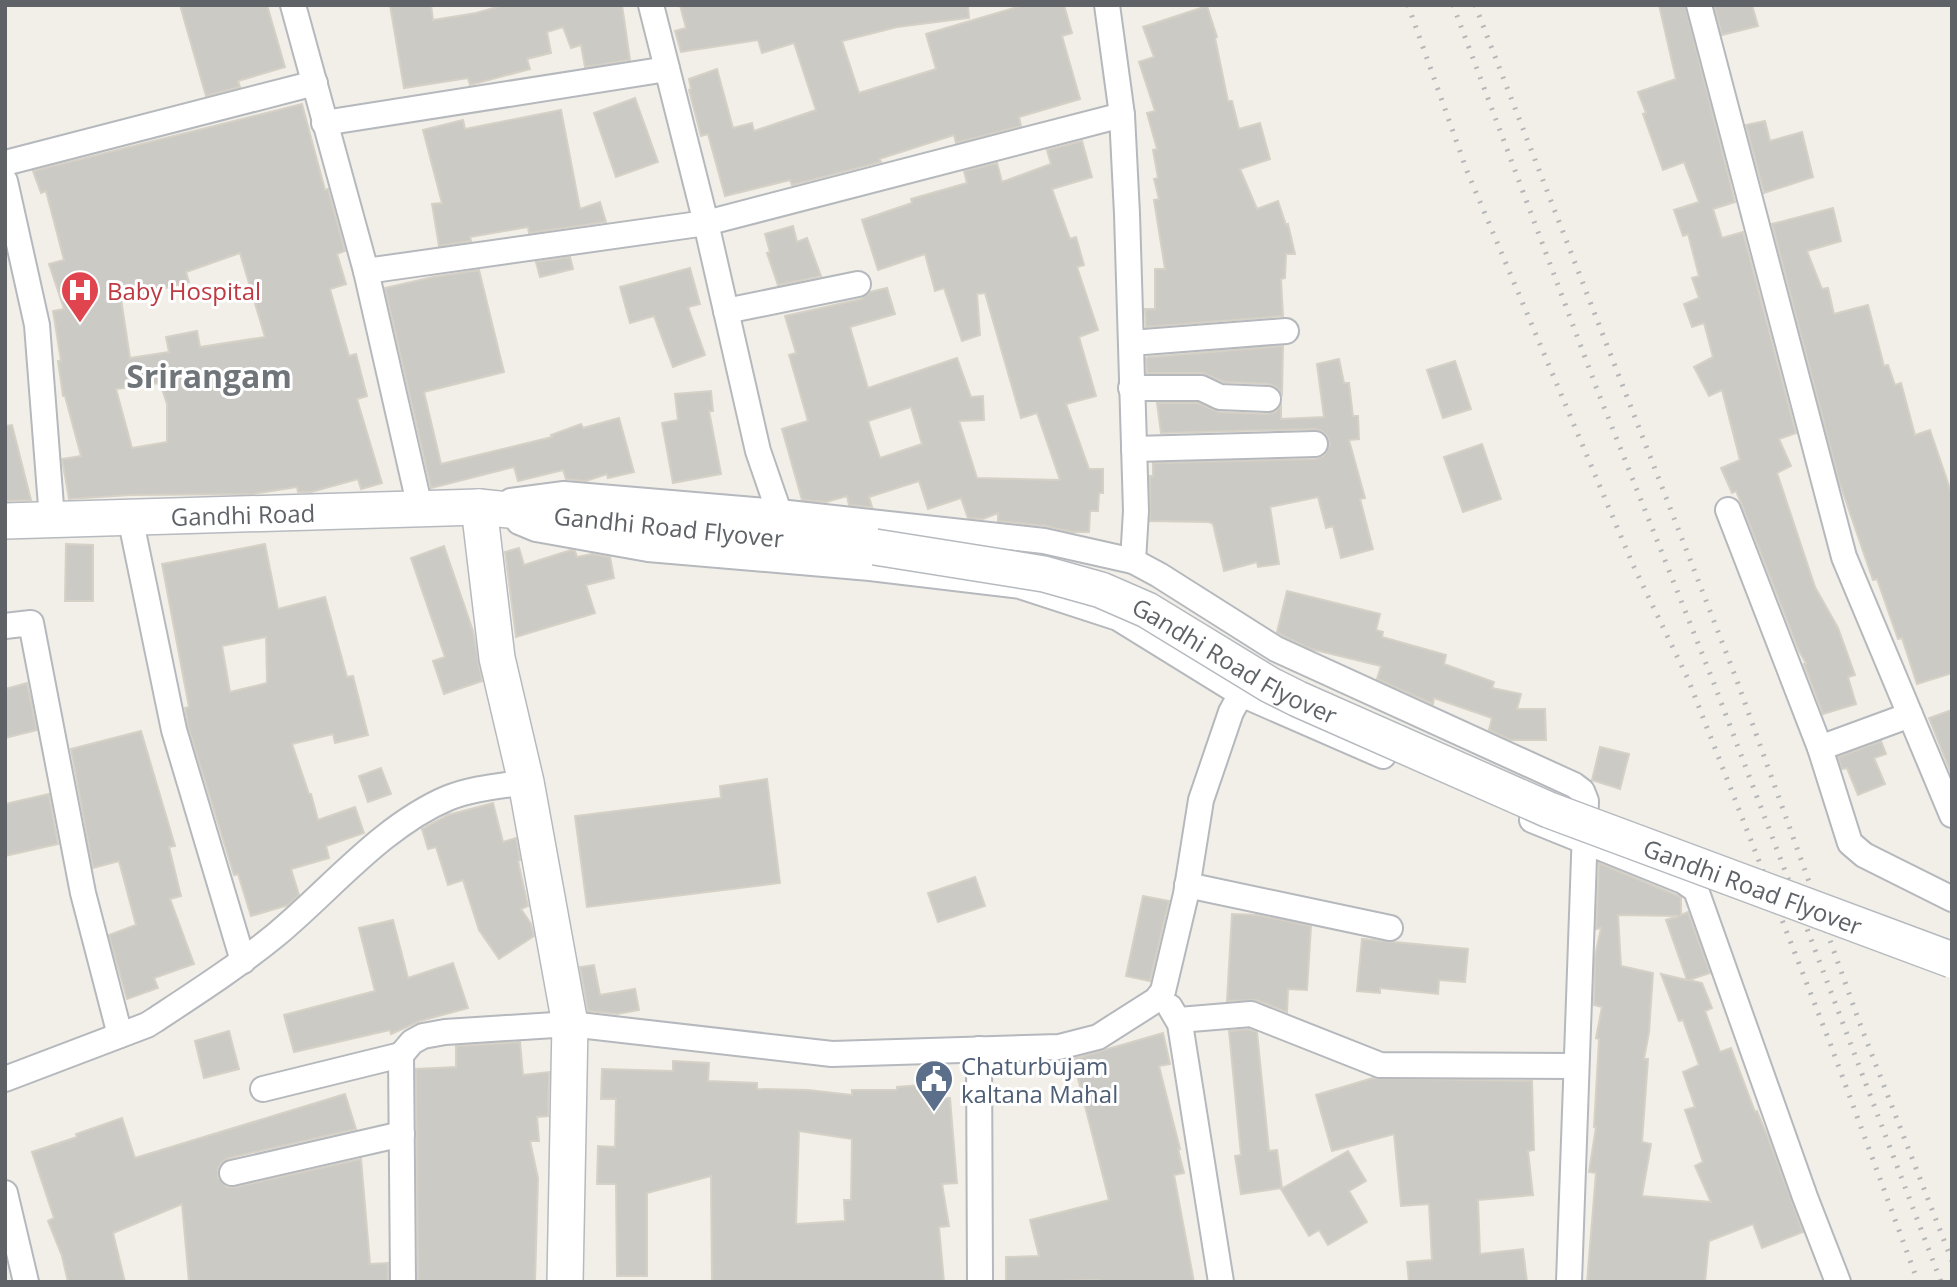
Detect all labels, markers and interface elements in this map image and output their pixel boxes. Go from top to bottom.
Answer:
hospital icon: Baby Hospital [59,269,101,324]
place label: Baby Hospital [107,274,261,307]
district label: Srirangam [126,354,292,397]
street label: Gandhi Road [170,495,316,533]
street label: Gandhi Road Flyover [552,498,786,554]
street label: Gandhi Road Flyover [1128,589,1343,731]
street label: Gandhi Road Flyover [1639,830,1867,942]
place label: Chaturbujam kaltana Mahal [961,1049,1118,1110]
public building icon: Chaturbujam kaltana Mahal [913,1058,955,1113]

